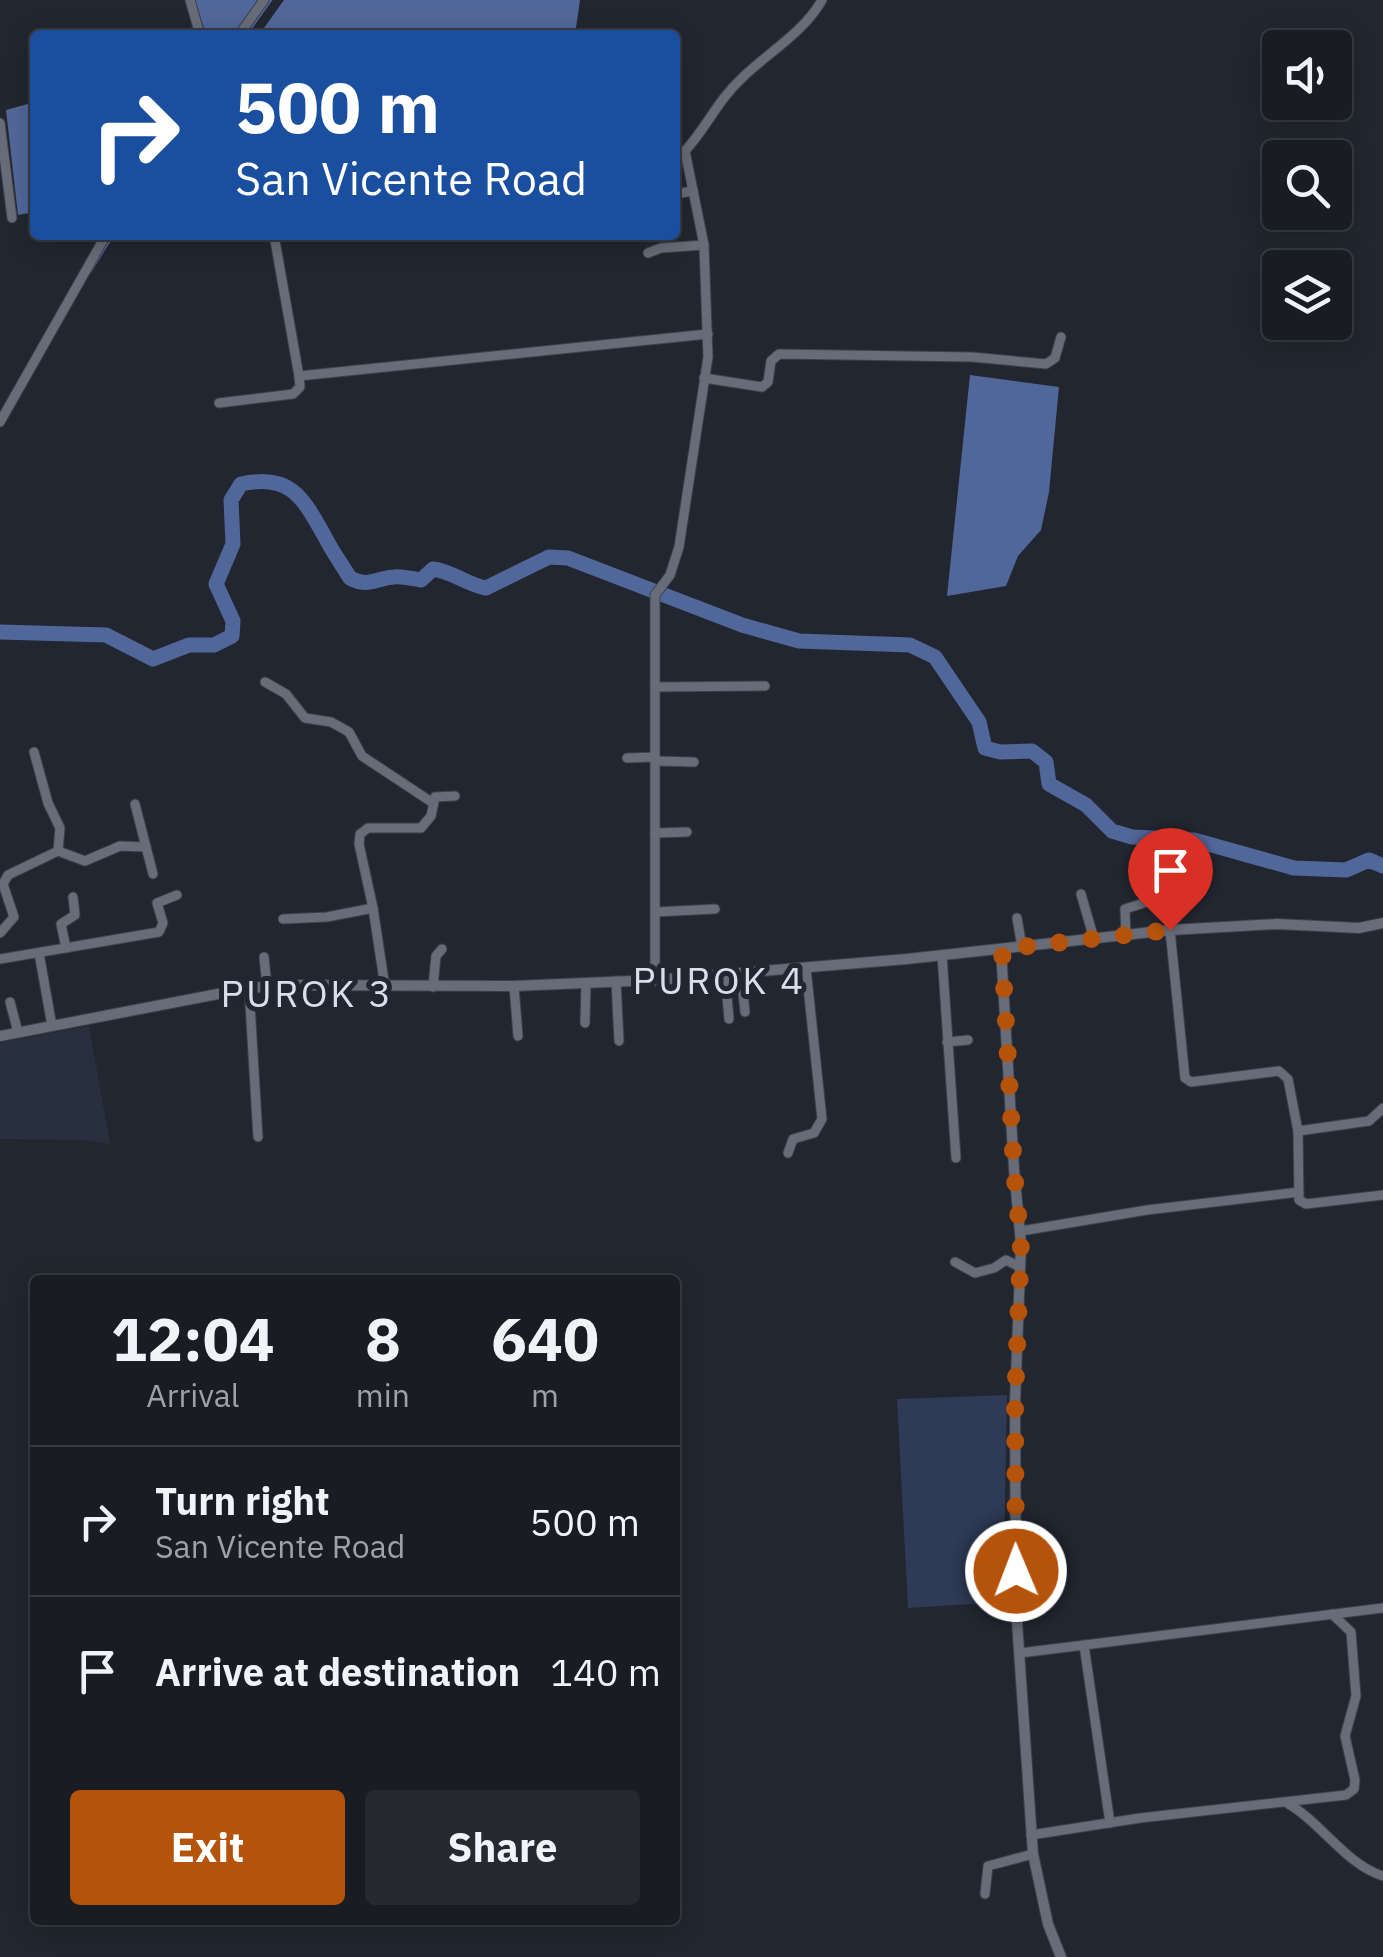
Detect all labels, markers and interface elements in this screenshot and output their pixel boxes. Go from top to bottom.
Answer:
map controls [1262,30,1352,340]
button: sound [1262,30,1352,120]
text: 500 m [235,61,440,152]
icon: right [70,70,200,200]
button: search [1262,140,1352,230]
text: San Vicente Road [235,149,587,207]
button: layers [1262,250,1352,340]
pin [1128,828,1213,931]
icon: arrive [1143,843,1198,898]
district label: PUROK 4 [633,955,806,1004]
district label: PUROK 3 [221,968,394,1017]
text: 12:04 [111,1299,275,1378]
text: 8 [365,1299,401,1378]
text: 640 [491,1299,599,1378]
text: Arrival [146,1374,240,1416]
text: min [356,1374,410,1416]
text: m [531,1374,559,1416]
text: Turn right [155,1476,330,1525]
icon: right [70,1494,125,1549]
text: 500 m [529,1497,640,1546]
position arrow [964,1519,1068,1623]
text: San Vicente Road [155,1525,405,1567]
icon: arrive [70,1644,125,1699]
text: Arrive at destination [155,1647,520,1696]
text: 140 m [550,1647,661,1696]
button: Exit [70,1790,345,1905]
button: Share [365,1790,640,1905]

